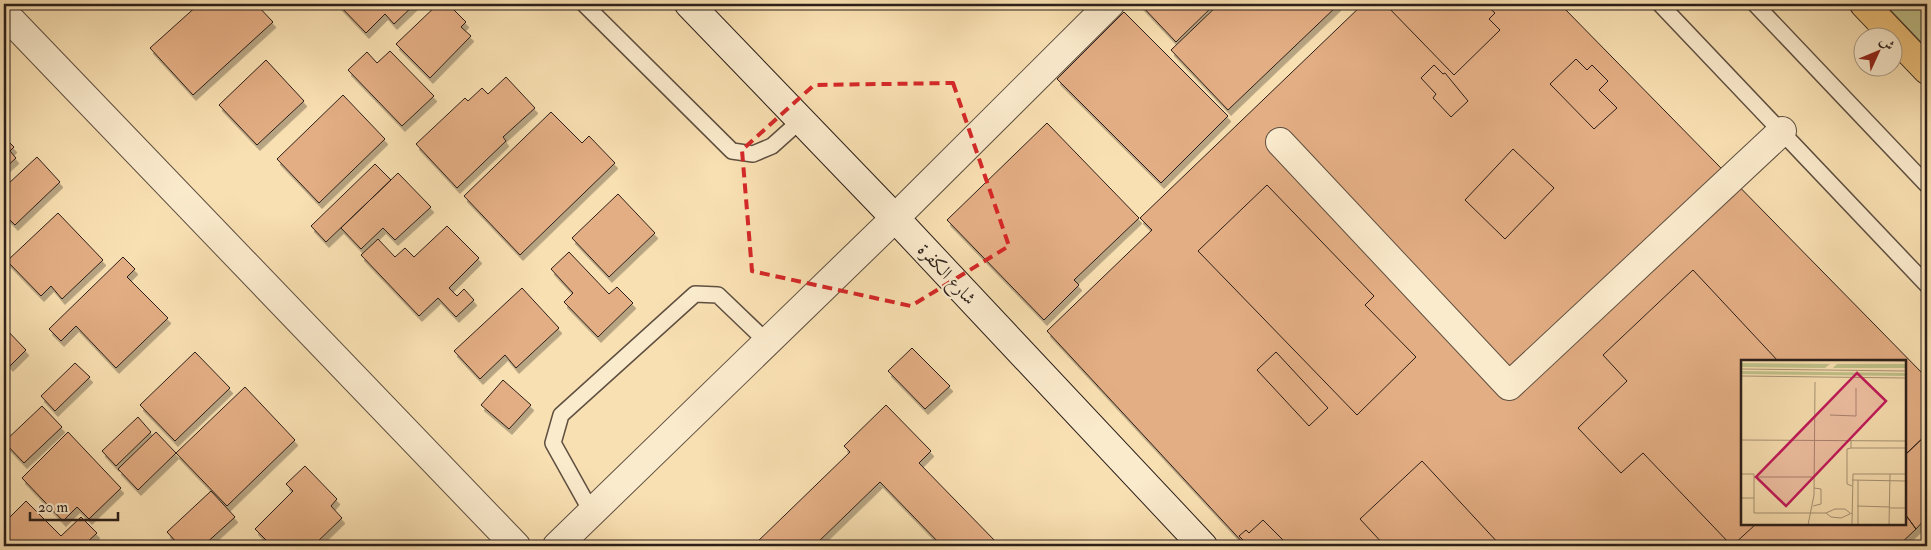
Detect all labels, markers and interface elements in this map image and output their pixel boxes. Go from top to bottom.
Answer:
north arrow [1854,28,1904,78]
text: ش [1876,32,1898,54]
street label: شارع الكفرة [910,239,981,312]
inset map [1741,360,1906,525]
scale bar [30,490,118,522]
text: 20 m [38,498,68,517]

